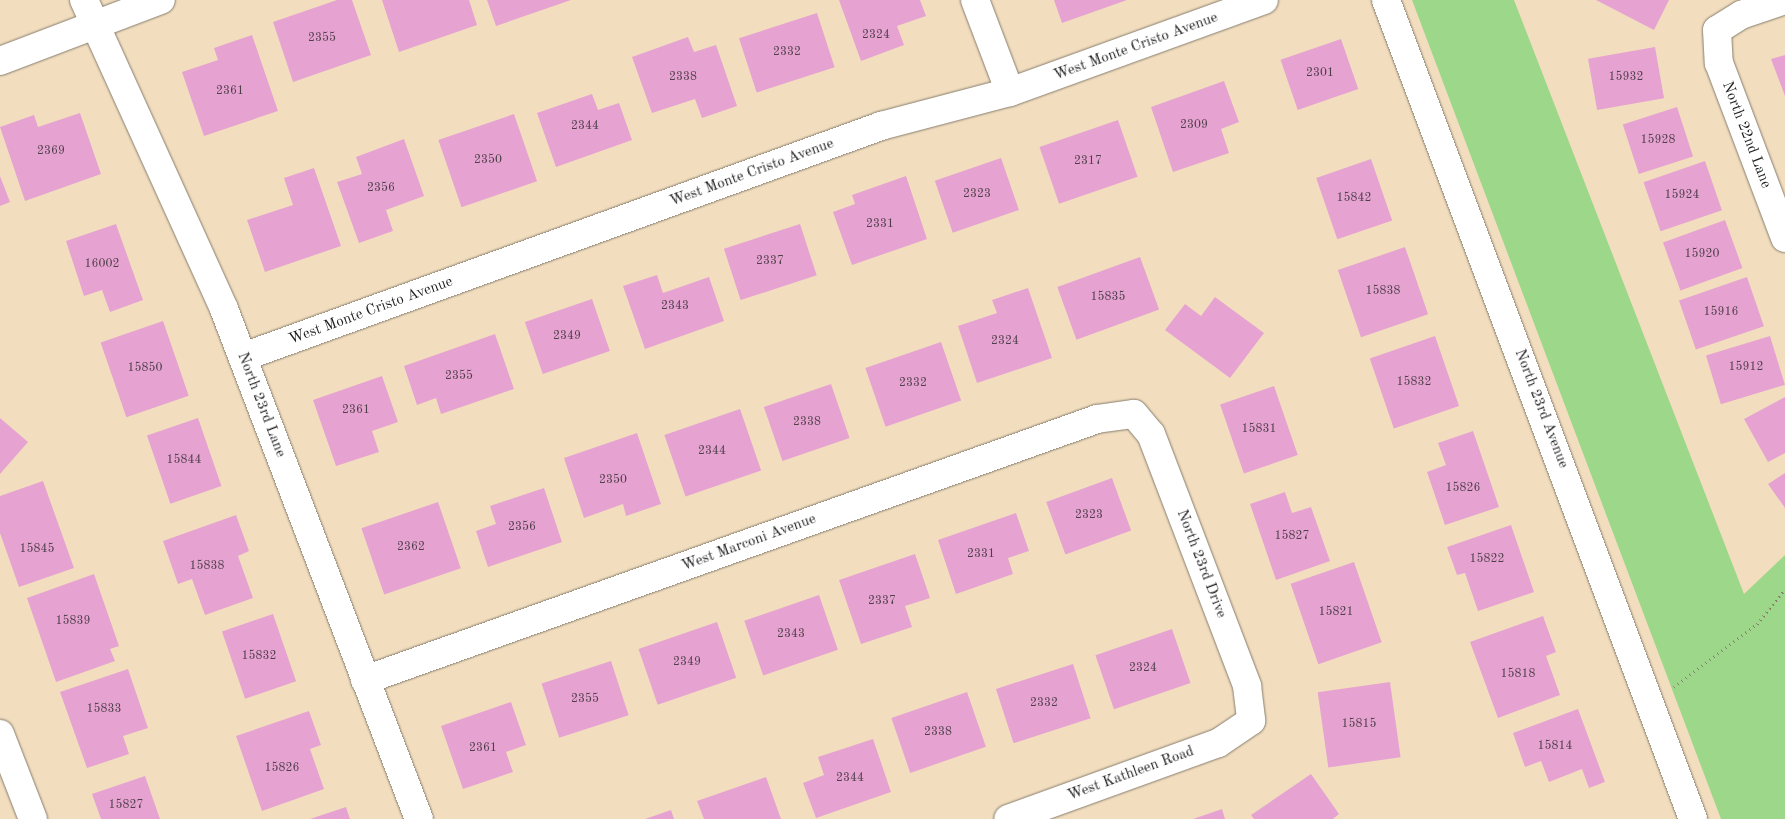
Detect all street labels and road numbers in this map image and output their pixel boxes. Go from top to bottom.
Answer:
street label: West Monte Cristo Avenue [1052,9,1220,85]
street label: North 22nd Lane [1717,79,1775,191]
street label: West Monte Cristo Avenue [668,135,836,211]
street label: West Monte Cristo Avenue [287,273,455,349]
street label: North 23rd Avenue [1510,347,1572,471]
street label: North 23rd Lane [233,350,289,460]
street label: North 23rd Drive [1172,507,1230,621]
street label: West Marconi Avenue [679,510,819,576]
street label: West Kathleen Road [1065,743,1197,805]

